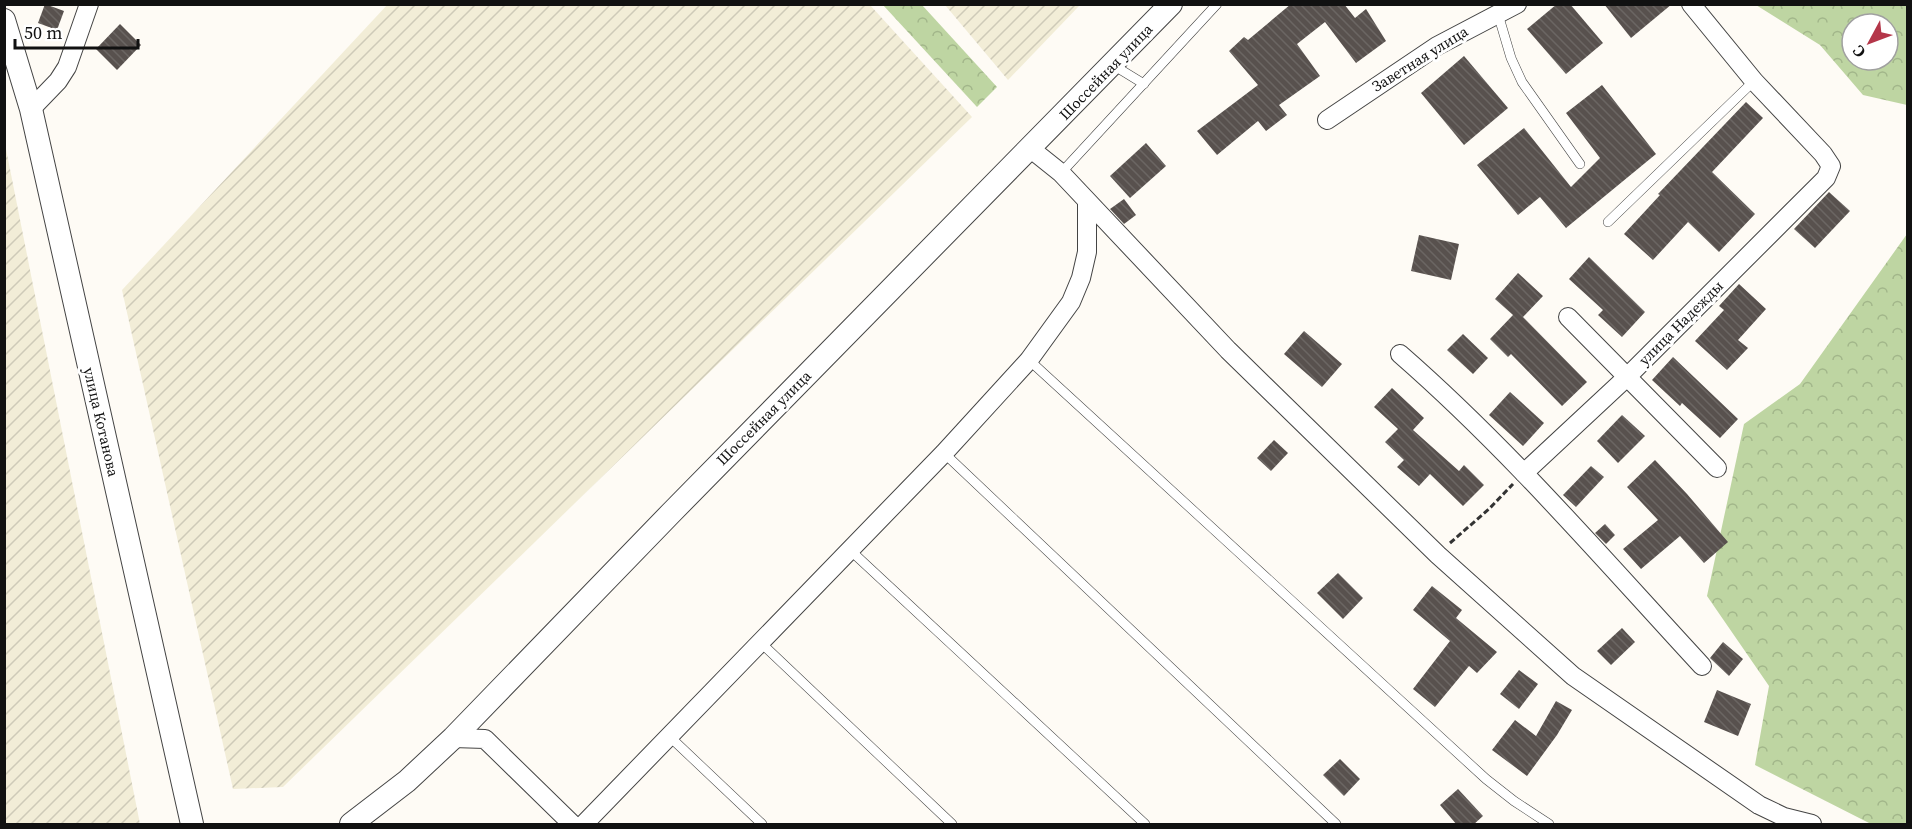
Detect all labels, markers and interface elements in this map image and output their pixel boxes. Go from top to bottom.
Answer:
scale bar [15,12,138,50]
north arrow [1840,12,1900,72]
street label: Шоссейная улица [1054,19,1157,124]
text: 50 m [24,20,62,45]
street label: Заветная улица [1368,20,1472,97]
text: С [1847,41,1870,63]
street label: улица Надежды [1634,276,1728,370]
street label: улица Котанова [79,365,124,479]
street label: Шоссейная улица [712,365,816,470]

